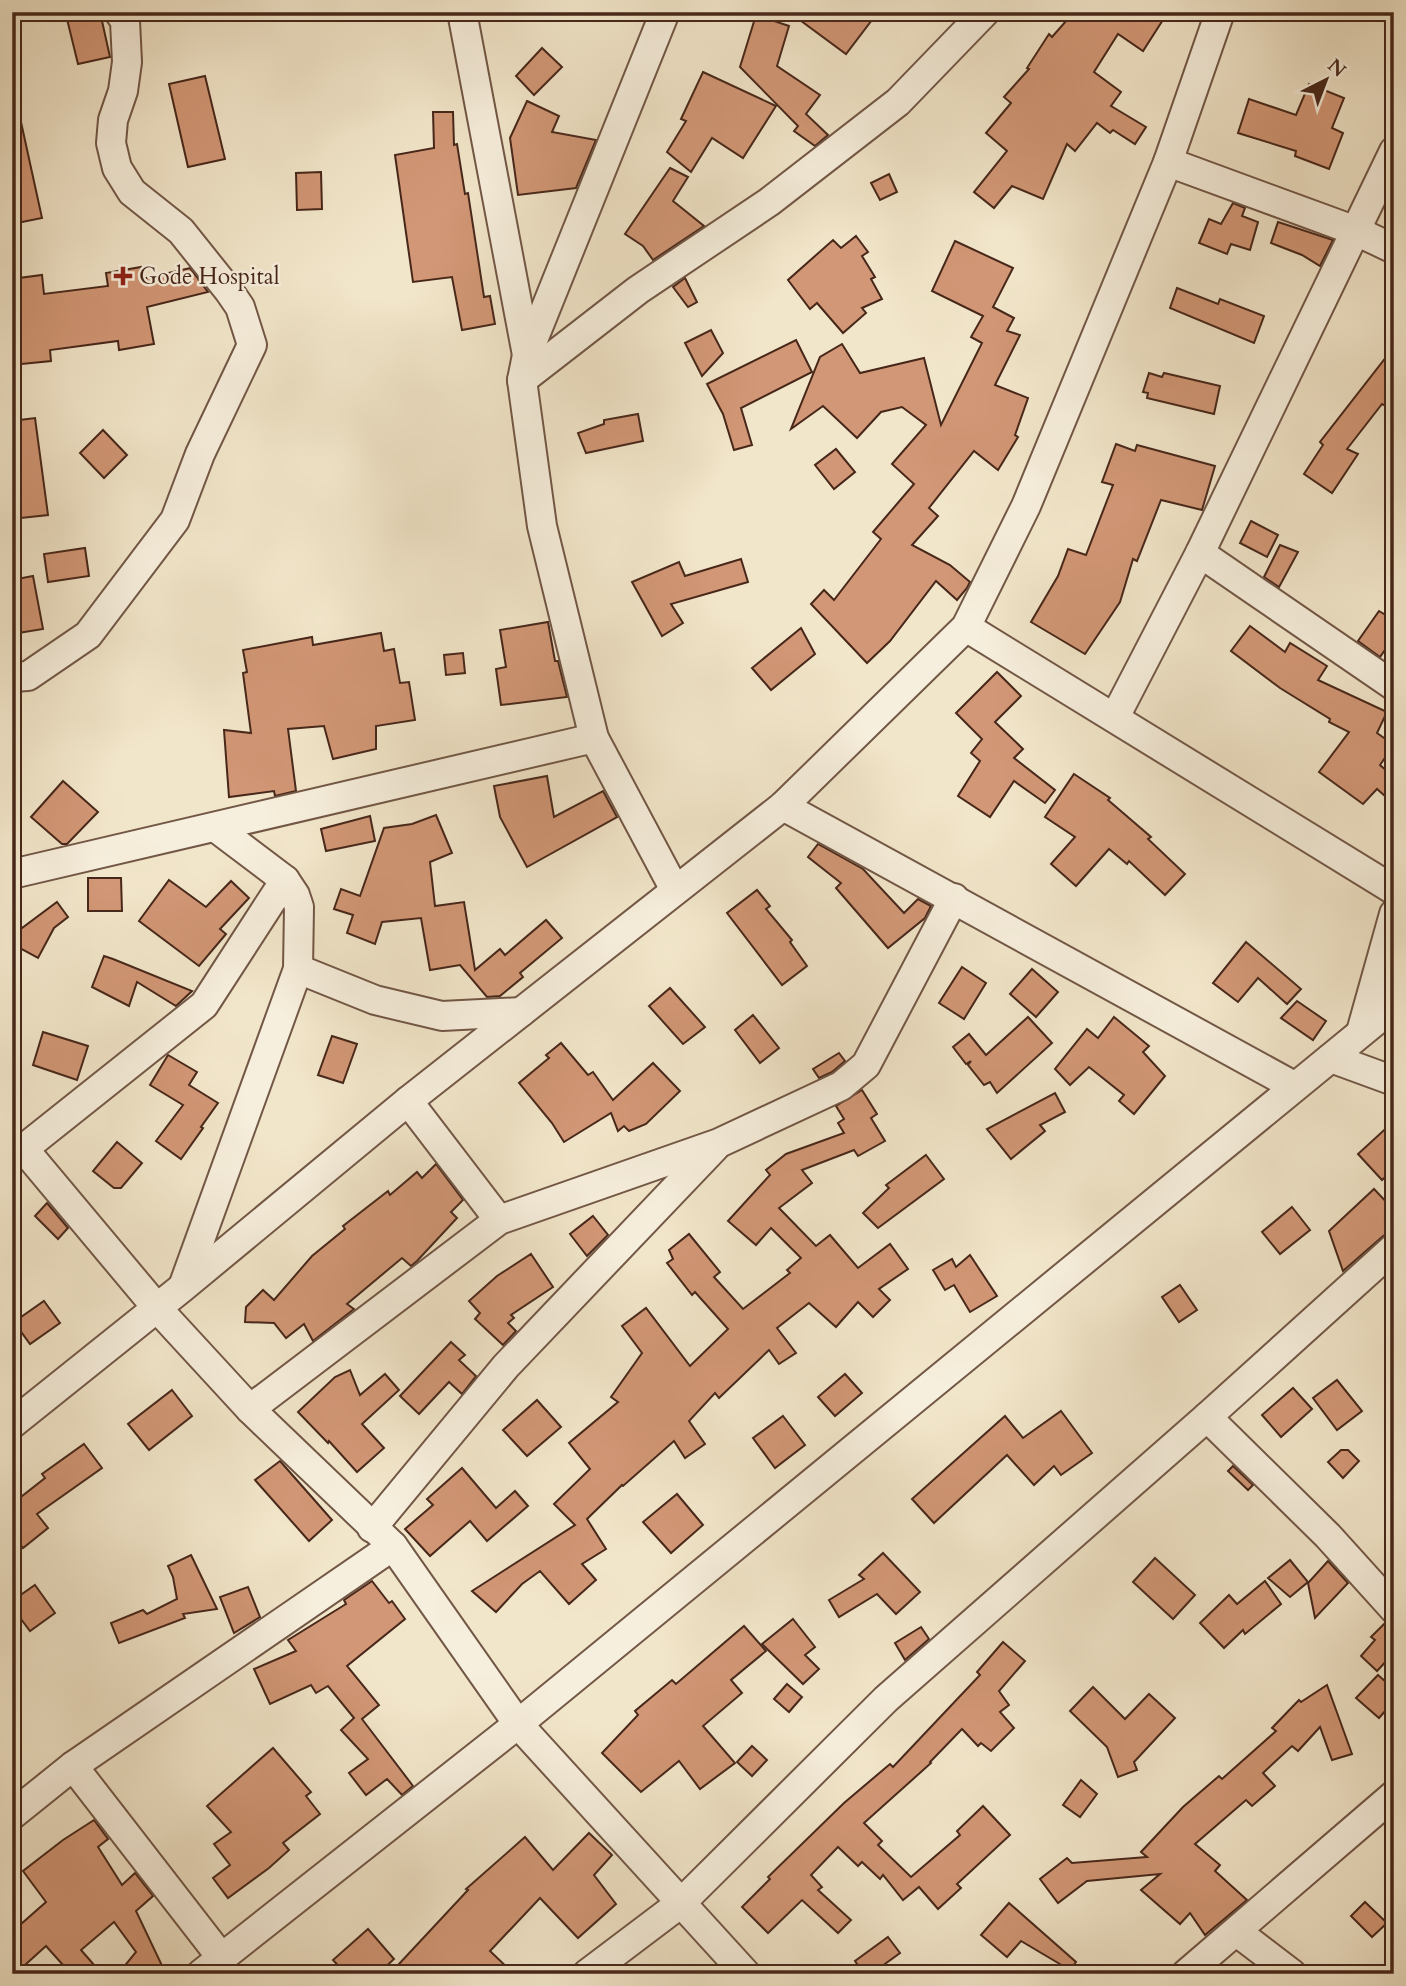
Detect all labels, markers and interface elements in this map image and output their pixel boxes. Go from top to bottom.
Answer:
north arrow [1290,46,1360,116]
text: N [1322,53,1352,84]
place label: Gode Hospital [139,261,280,292]
marker: Gode Hospital [113,266,133,286]

